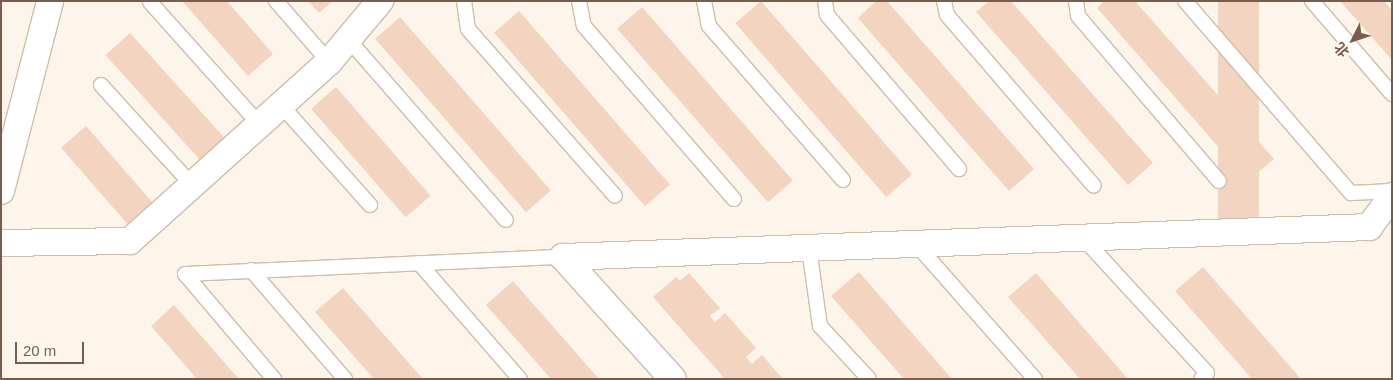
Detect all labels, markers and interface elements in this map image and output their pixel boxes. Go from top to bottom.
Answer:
north arrow [1328,15,1378,65]
text: 北 [1331,39,1352,60]
scale bar [18,332,86,364]
text: 20 m [23,342,56,359]

